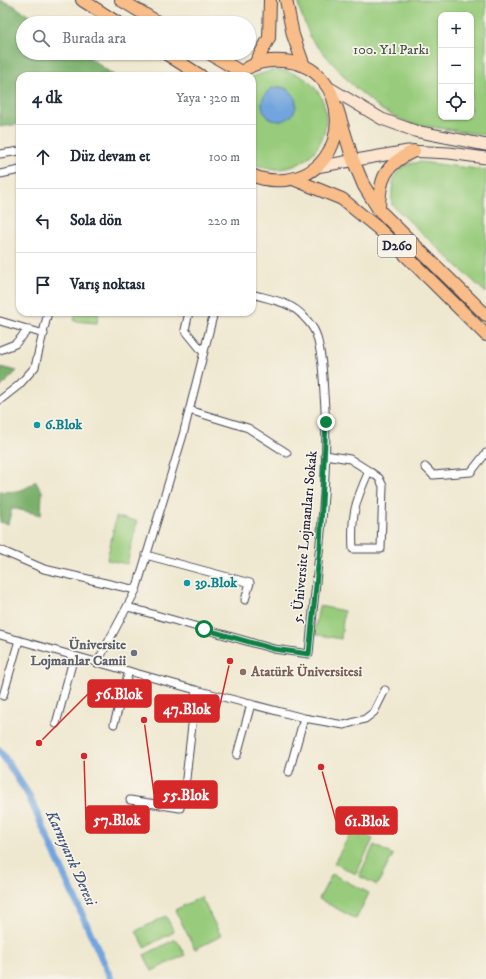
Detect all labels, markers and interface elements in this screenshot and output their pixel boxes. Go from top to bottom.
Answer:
map controls [438,12,474,120]
button: + [438,12,474,48]
search box [16,16,256,60]
icon: search [30,27,52,49]
text: Burada ara [62,29,126,48]
park label: 100. Yıl Parkı [353,41,429,59]
button: − [438,48,474,84]
button: locate [438,84,474,120]
text: 4 dk [32,87,62,109]
text: Yaya · 320 m [176,90,240,106]
icon: ahead [32,146,54,168]
text: Düz devam et [70,147,150,166]
text: 100 m [209,149,240,165]
icon: left [32,210,54,232]
text: Sola dön [70,211,122,230]
text: 220 m [208,213,240,229]
road number: D260 [378,235,416,257]
icon: arrive [32,274,54,296]
text: Varış noktası [70,275,145,294]
route end [317,413,335,431]
place label: 6.Blok [45,416,83,434]
marker: 6.Blok [32,420,42,430]
street label: 5. Üniversite Lojmanları Sokak [288,450,322,624]
place label: 39.Blok [195,574,238,592]
marker: 39.Blok [182,578,192,588]
route start [195,620,213,638]
place label: Üniversite Lojmanlar Camii [31,636,126,670]
marker: Üniversite Lojmanlar Camii [129,648,139,658]
place label: Atatürk Üniversitesi [250,663,362,681]
marker: Atatürk Üniversitesi [238,667,248,677]
callout: 56.Blok [88,680,151,707]
text: 56.Blok [94,685,143,704]
callout: 47.Blok [155,695,219,722]
text: 47.Blok [162,700,212,719]
callout: 55.Blok [154,781,217,808]
text: 55.Blok [162,786,210,805]
callout: 57.Blok [86,806,149,833]
water label: Karnıyarık Deresi [41,807,101,909]
callout: 61.Blok [336,807,397,834]
text: 57.Blok [92,811,141,830]
text: 61.Blok [344,812,390,831]

